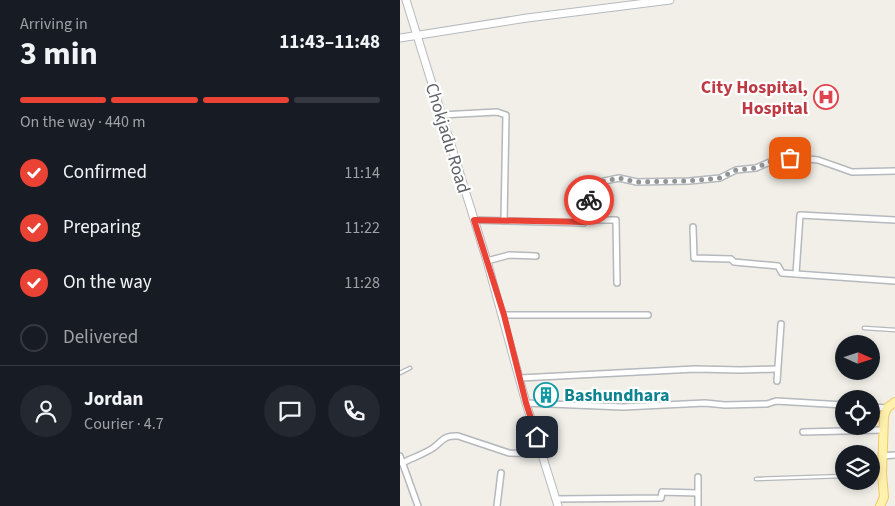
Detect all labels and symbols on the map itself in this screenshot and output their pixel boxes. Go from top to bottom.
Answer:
place label: City Hospital, Hospital [701,75,808,121]
street label: Chokjadu Road [419,80,476,196]
hospital icon: City Hospital, Hospital [813,84,839,110]
pin [769,137,811,179]
courier [564,175,614,225]
north arrow [835,335,880,380]
building icon: Bashundhara [533,382,559,408]
place label: Bashundhara [564,383,669,408]
pin [516,416,558,458]

